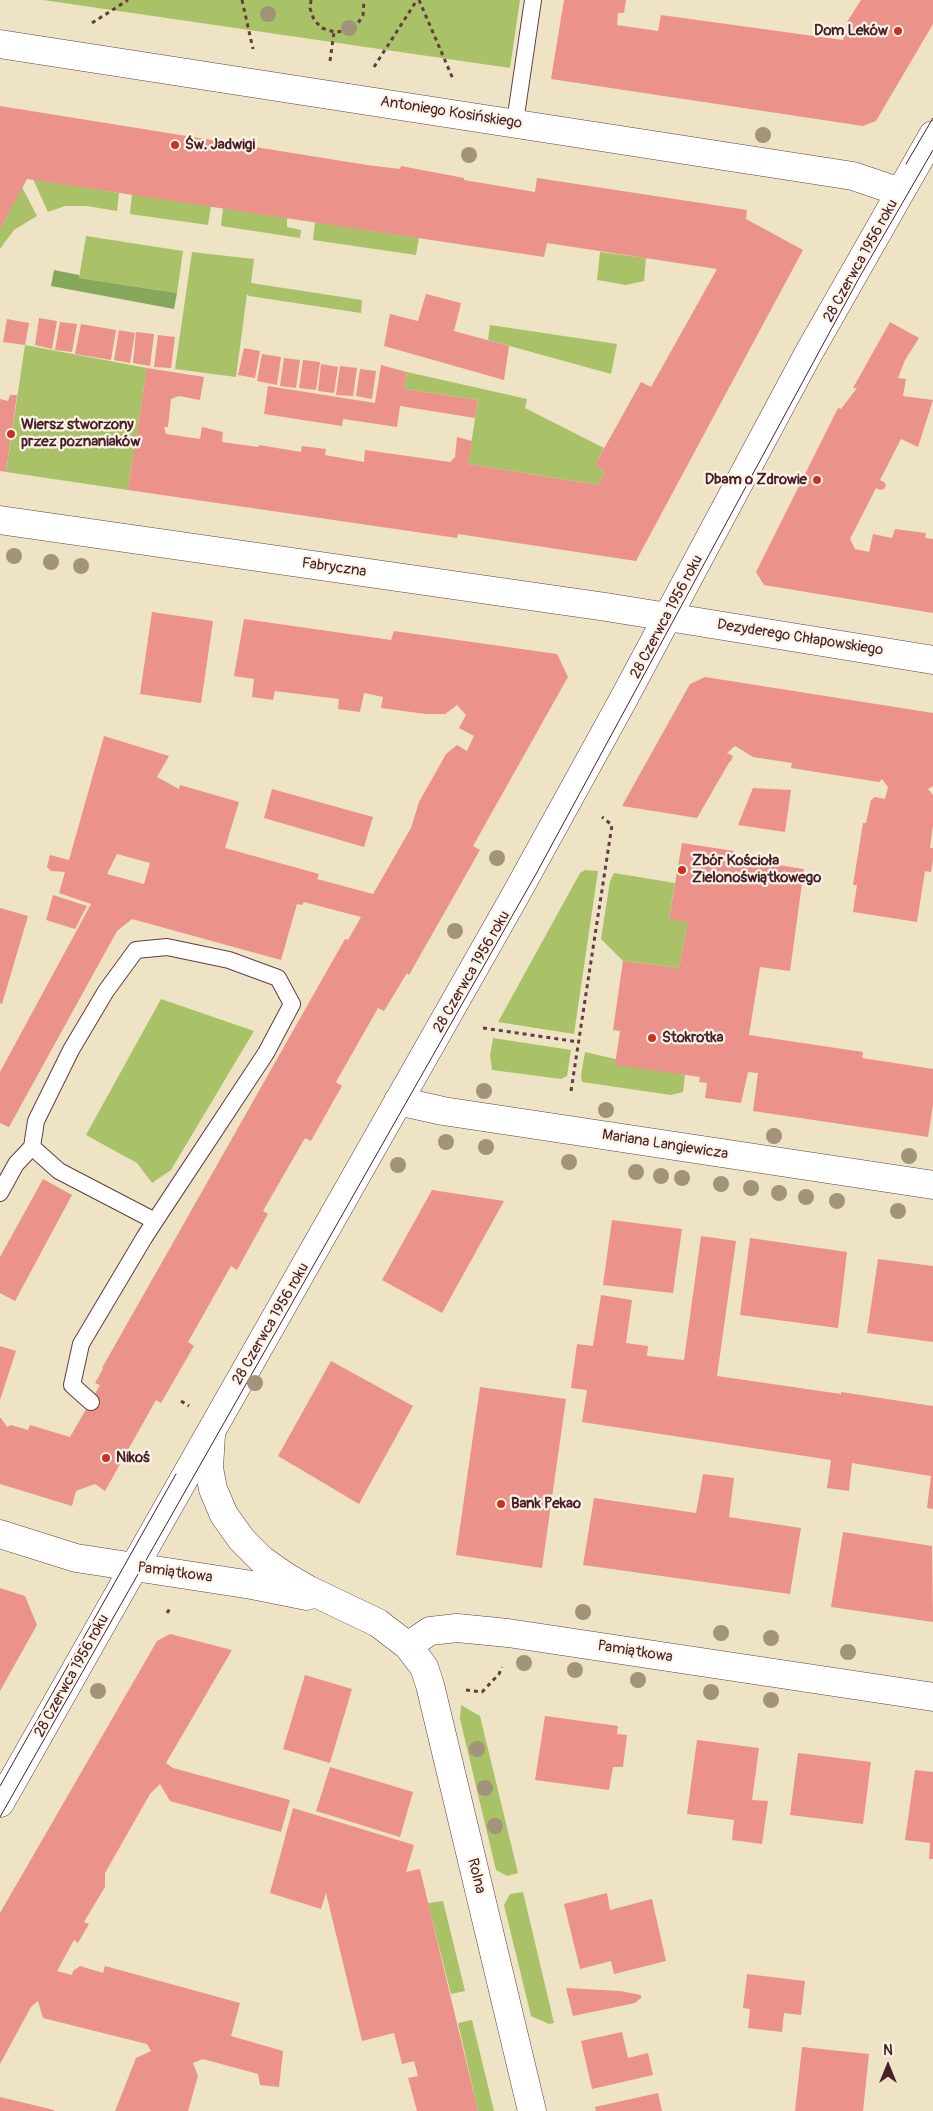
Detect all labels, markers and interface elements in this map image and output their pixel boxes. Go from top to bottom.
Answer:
place label: Dom Leków [814,22,888,40]
marker: Dom Leków [892,25,904,37]
street label: Antoniego Kosińskiego [379,93,523,133]
place label: Św. Jadwigi [185,136,255,154]
marker: Św. Jadwigi [169,139,181,151]
street label: 28 Czerwca 1956 roku [820,196,902,326]
place label: Wiersz stworzony przez poznaniaków [21,416,140,451]
marker: Wiersz stworzony przez poznaniaków [5,428,17,440]
place label: Dbam o Zdrowie [705,471,807,489]
marker: Dbam o Zdrowie [811,474,823,486]
street label: 28 Czerwca 1956 roku [627,552,707,682]
street label: Fabryczna [300,555,368,581]
street label: Dezyderego Chłapowskiego [716,616,884,660]
place label: Zbór Kościoła Zielonoświątkowego [692,852,821,887]
marker: Zbór Kościoła Zielonoświątkowego [676,864,688,876]
street label: 28 Czerwca 1956 roku [430,908,514,1036]
place label: Stokrotka [662,1029,723,1047]
marker: Stokrotka [646,1032,658,1044]
street label: Mariana Langiewicza [601,1126,729,1164]
street label: 28 Czerwca 1956 roku [229,1260,313,1388]
place label: Nikoś [116,1449,150,1467]
marker: Nikoś [100,1452,112,1464]
place label: Bank Pekao [511,1495,581,1513]
marker: Bank Pekao [495,1498,507,1510]
street label: Pamiątkowa [136,1559,214,1587]
street label: 28 Czerwca 1956 roku [31,1611,113,1741]
street label: Pamiątkowa [596,1637,674,1667]
street label: Rolna [463,1856,489,1896]
north arrow [863,2041,913,2091]
text: N [883,2042,893,2059]

